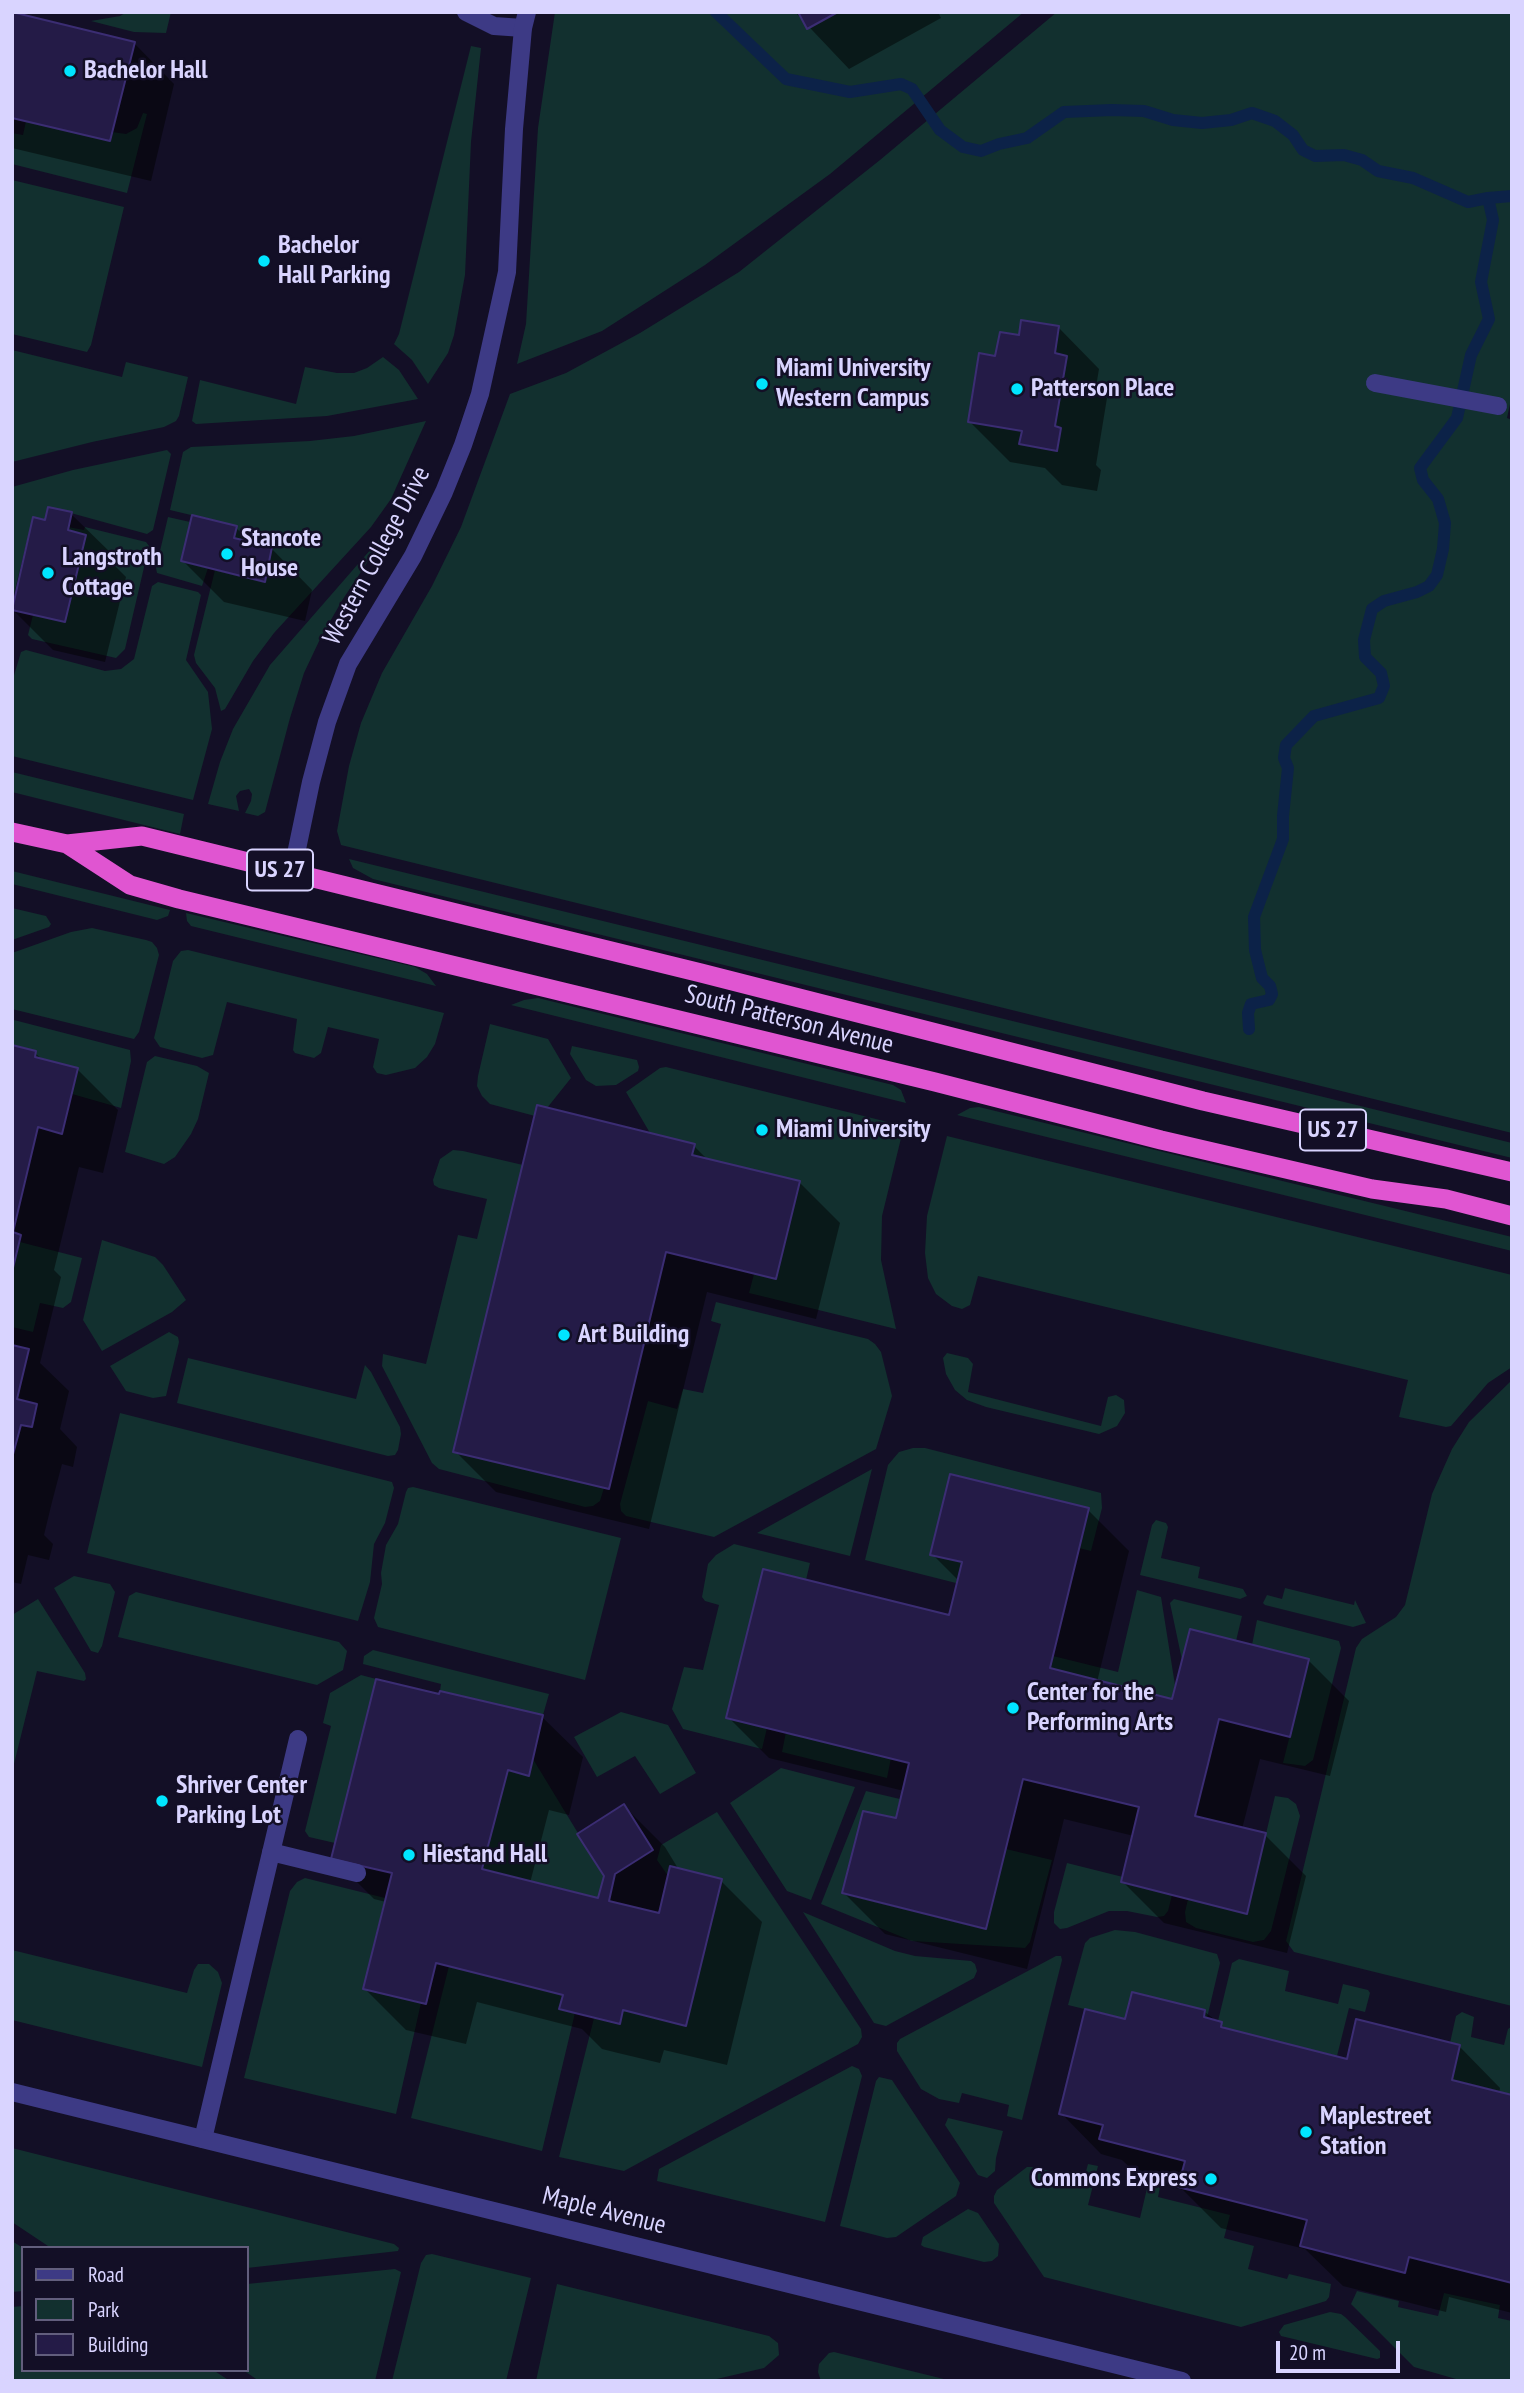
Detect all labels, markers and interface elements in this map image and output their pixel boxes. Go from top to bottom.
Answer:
place label: Bachelor Hall [84,55,207,87]
marker: Bachelor Hall [62,63,78,79]
place label: Bachelor Hall Parking [278,230,390,292]
marker: Bachelor Hall Parking [256,253,272,269]
place label: Miami University Western Campus [776,353,931,414]
place label: Patterson Place [1031,373,1174,405]
marker: Miami University Western Campus [754,376,770,392]
marker: Patterson Place [1009,381,1025,397]
street label: Western College Drive [317,461,437,651]
place label: Stancote House [241,523,321,584]
place label: Langstroth Cottage [62,542,162,604]
marker: Stancote House [219,546,235,562]
marker: Langstroth Cottage [40,565,56,581]
road number: US 27 [247,850,313,890]
street label: South Patterson Avenue [681,979,897,1061]
road number: US 27 [1300,1110,1366,1150]
place label: Miami University [776,1114,931,1146]
marker: Miami University [754,1122,770,1138]
place label: Art Building [578,1319,689,1351]
marker: Art Building [556,1327,572,1343]
place label: Center for the Performing Arts [1027,1677,1173,1738]
marker: Center for the Performing Arts [1005,1700,1021,1716]
place label: Shriver Center Parking Lot [176,1770,307,1831]
marker: Shriver Center Parking Lot [154,1793,170,1809]
place label: Hiestand Hall [423,1839,547,1871]
marker: Hiestand Hall [401,1847,417,1863]
place label: Maplestreet Station [1320,2101,1431,2162]
marker: Maplestreet Station [1298,2124,1314,2140]
place label: Commons Express [1031,2163,1197,2195]
marker: Commons Express [1203,2171,1219,2187]
street label: Maple Avenue [539,2181,669,2241]
legend [21,2246,248,2372]
text: Road [88,2261,124,2288]
text: Park [88,2296,119,2323]
scale bar [1279,2326,1403,2370]
text: Building [88,2331,148,2358]
text: 20 m [1289,2339,1326,2366]

